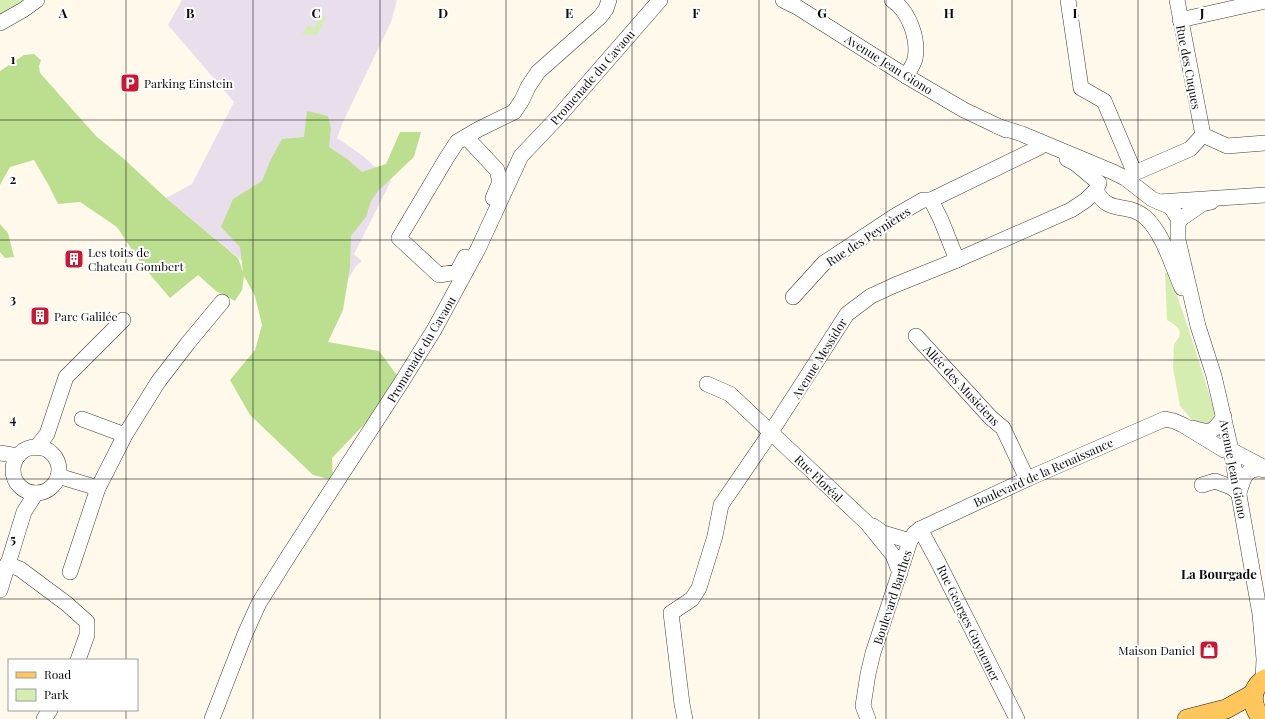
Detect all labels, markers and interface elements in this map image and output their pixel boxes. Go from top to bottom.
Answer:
text: A [58,4,68,21]
text: B [186,4,195,21]
text: C [311,4,321,21]
text: D [438,4,448,21]
text: E [565,4,573,21]
text: F [692,4,700,21]
text: G [817,4,827,21]
text: H [944,4,954,21]
text: I [1073,4,1078,21]
text: J [1199,4,1205,21]
street label: Rue des Cuques [1173,23,1205,111]
street label: Promenade du Cavaou [546,26,638,128]
street label: Avenue Jean Giono [841,30,936,98]
text: 1 [11,50,16,67]
parking icon: Parking Einstein [119,72,141,94]
place label: Parking Einstein [144,75,233,91]
text: 2 [10,170,17,187]
street label: Rue des Peynières [823,203,913,269]
place label: Les toits de Chateau Gombert [88,244,184,274]
building icon: Les toits de Chateau Gombert [63,248,85,270]
text: 3 [10,290,16,307]
street label: Promenade du Cavaou [383,293,459,405]
building icon: Parc Galilée [29,305,51,327]
place label: Parc Galilée [54,308,118,324]
street label: Avenue Messidor [787,314,851,402]
street label: Allée des Musiciens [920,340,1004,429]
text: 4 [10,410,17,427]
street label: Avenue Jean Giono [1216,417,1252,520]
street label: Boulevard de la Renaissance [971,434,1115,510]
street label: Rue Floréal [791,451,847,505]
text: 5 [10,530,16,547]
street label: Boulevard Barthes [869,548,915,646]
street label: Rue Georges Guynemer [934,562,1004,684]
district label: La Bourgade [1181,565,1257,582]
shop icon: Maison Daniel [1198,639,1220,661]
place label: Maison Daniel [1118,642,1196,658]
legend [8,659,138,711]
text: Road [44,666,71,682]
text: Park [44,686,69,702]

